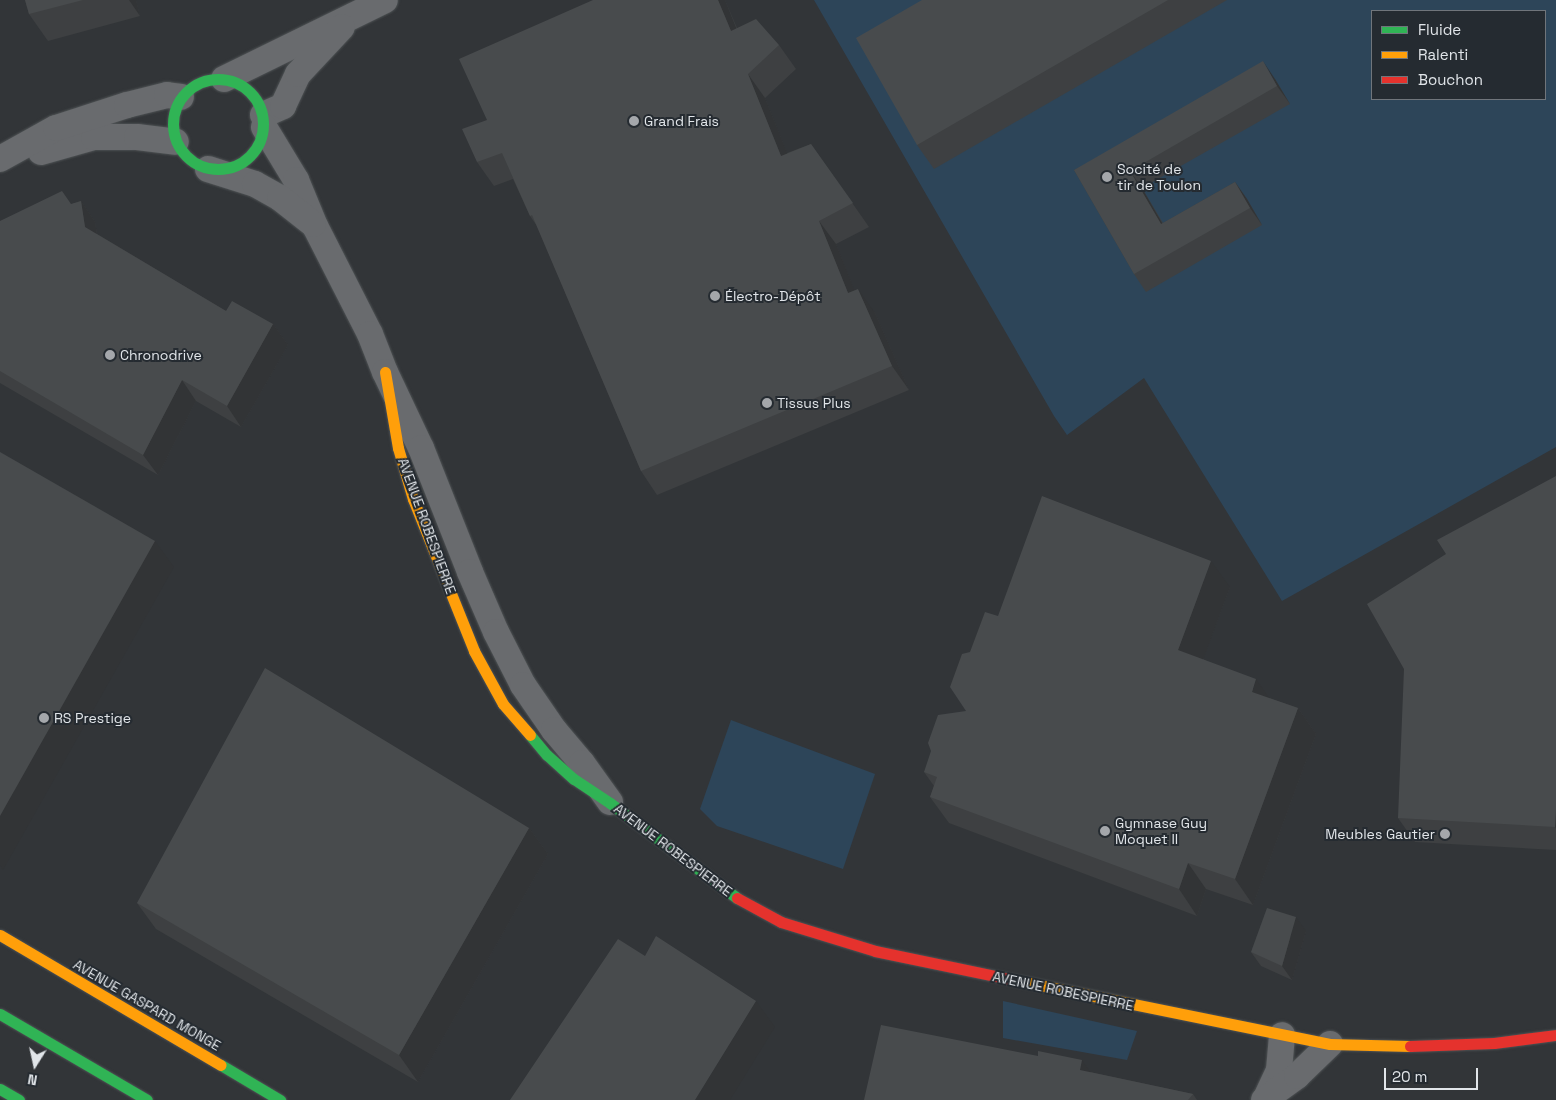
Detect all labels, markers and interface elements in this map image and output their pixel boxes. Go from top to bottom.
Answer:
legend [1371,10,1546,100]
text: Fluide [1418,20,1461,39]
text: Ralenti [1418,45,1468,64]
text: Bouchon [1418,70,1483,89]
place label: Grand Frais [644,113,719,129]
marker: Grand Frais [628,115,640,127]
place label: Socité de tir de Toulon [1117,161,1201,193]
marker: Socité de tir de Toulon [1101,171,1113,183]
place label: Électro-Dépôt [725,288,821,304]
marker: Électro-Dépôt [709,290,721,302]
place label: Chronodrive [120,347,202,363]
marker: Chronodrive [104,349,116,361]
place label: Tissus Plus [777,395,851,411]
marker: Tissus Plus [761,397,773,409]
street label: AVENUE ROBESPIERRE [395,456,459,596]
place label: RS Prestige [54,710,131,726]
marker: RS Prestige [38,712,50,724]
street label: AVENUE ROBESPIERRE [611,800,735,900]
place label: Gymnase Guy Moquet II [1115,815,1207,848]
marker: Gymnase Guy Moquet II [1099,825,1111,837]
place label: Meubles Gautier [1325,826,1435,842]
marker: Meubles Gautier [1439,828,1451,840]
street label: AVENUE GASPARD MONGE [70,956,224,1054]
street label: AVENUE ROBESPIERRE [991,968,1135,1014]
north arrow [10,1040,60,1090]
scale bar [1386,1058,1480,1090]
text: 20 m [1392,1067,1427,1086]
text: N [26,1070,39,1089]

